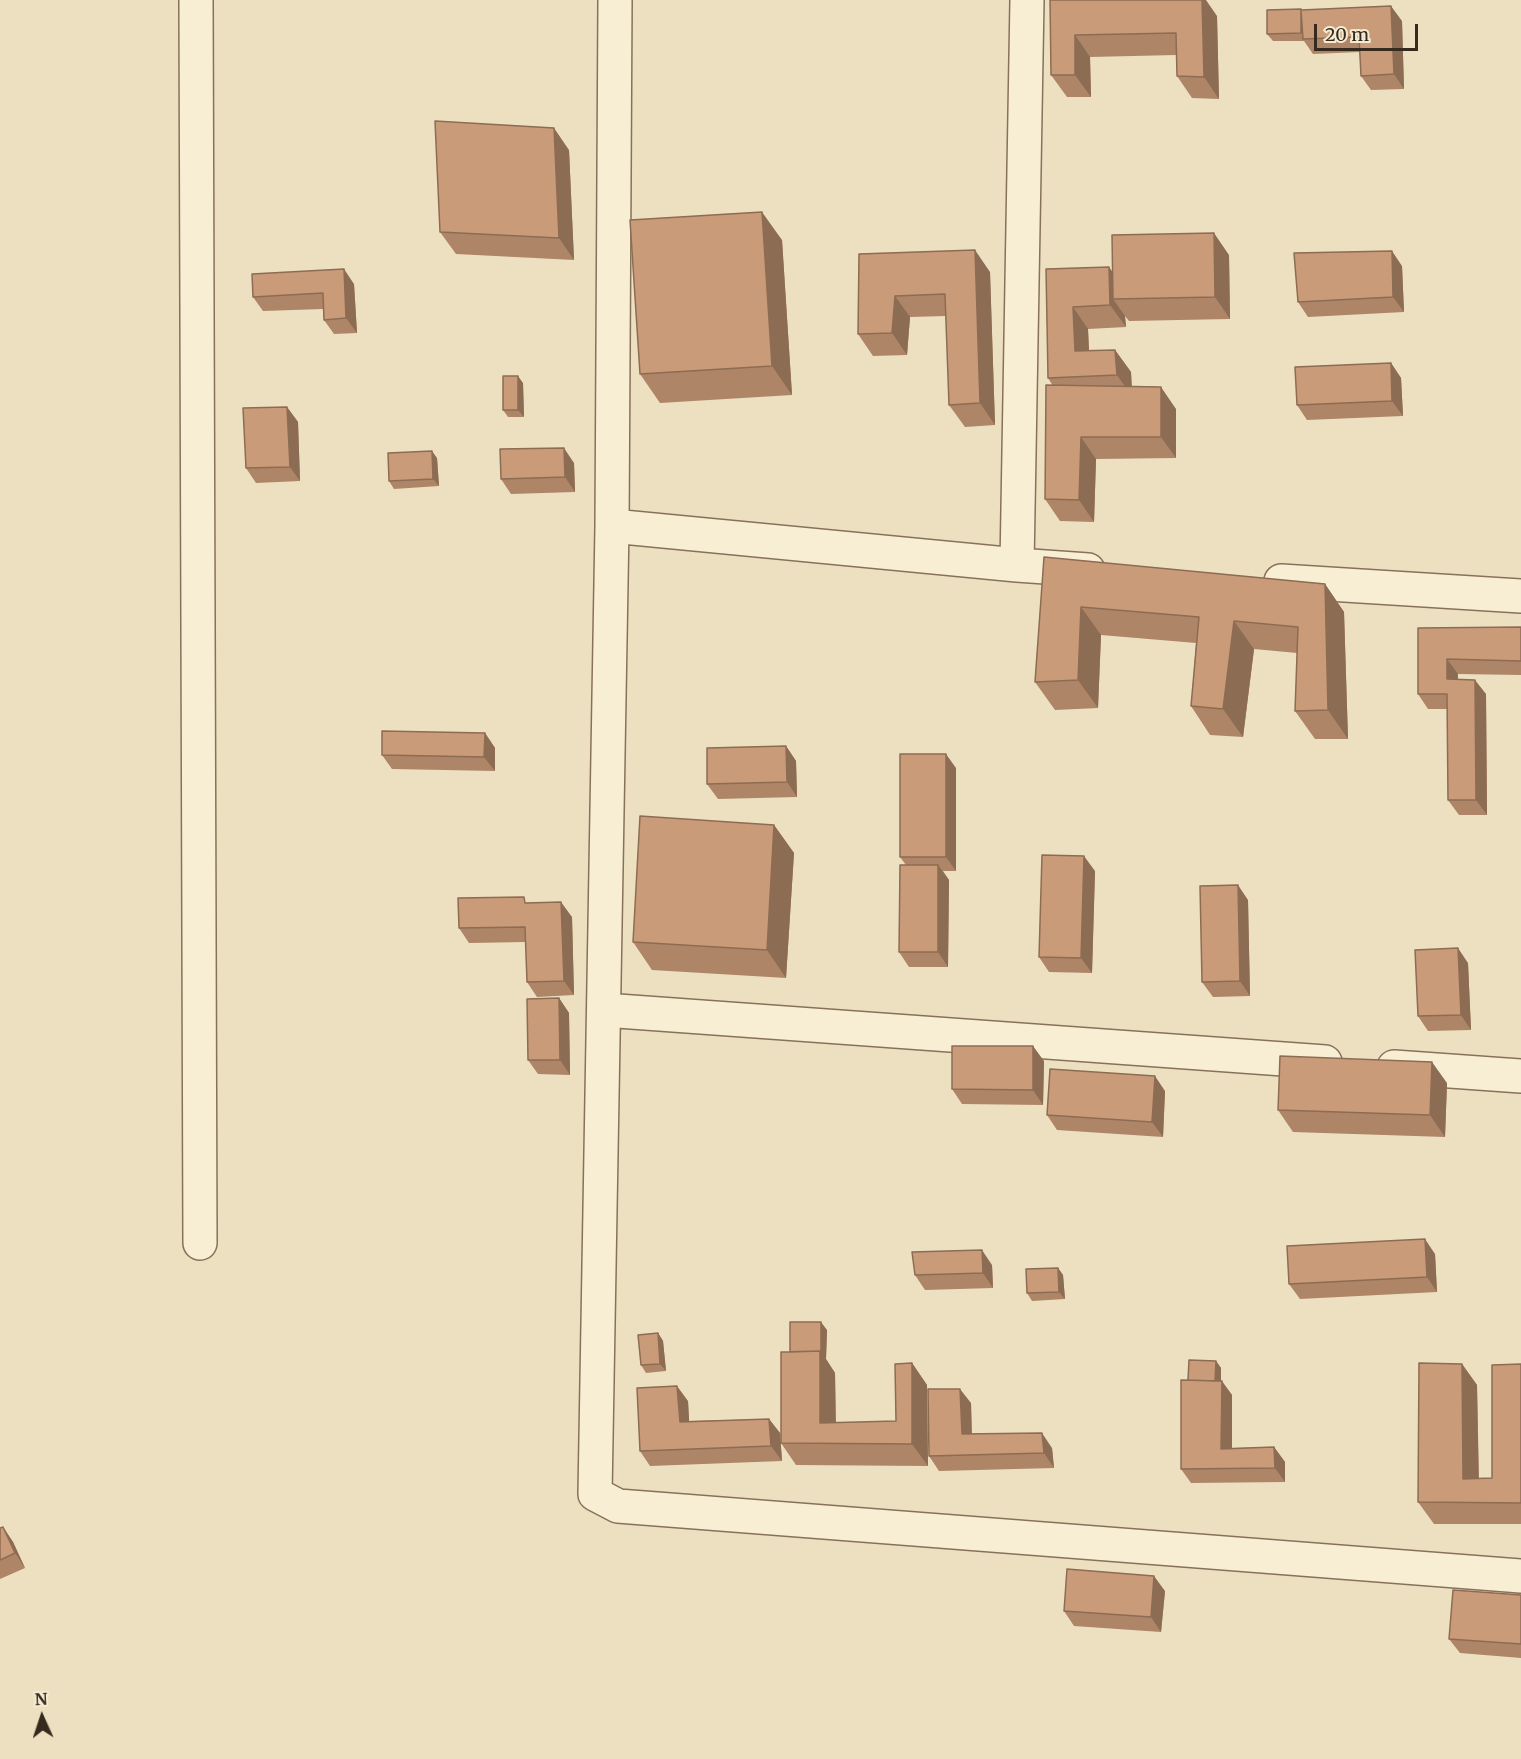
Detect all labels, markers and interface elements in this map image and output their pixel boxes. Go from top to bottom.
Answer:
scale bar [1317,12,1420,50]
text: 20 m [1325,23,1369,46]
north arrow [12,1687,72,1747]
text: N [34,1689,48,1709]

